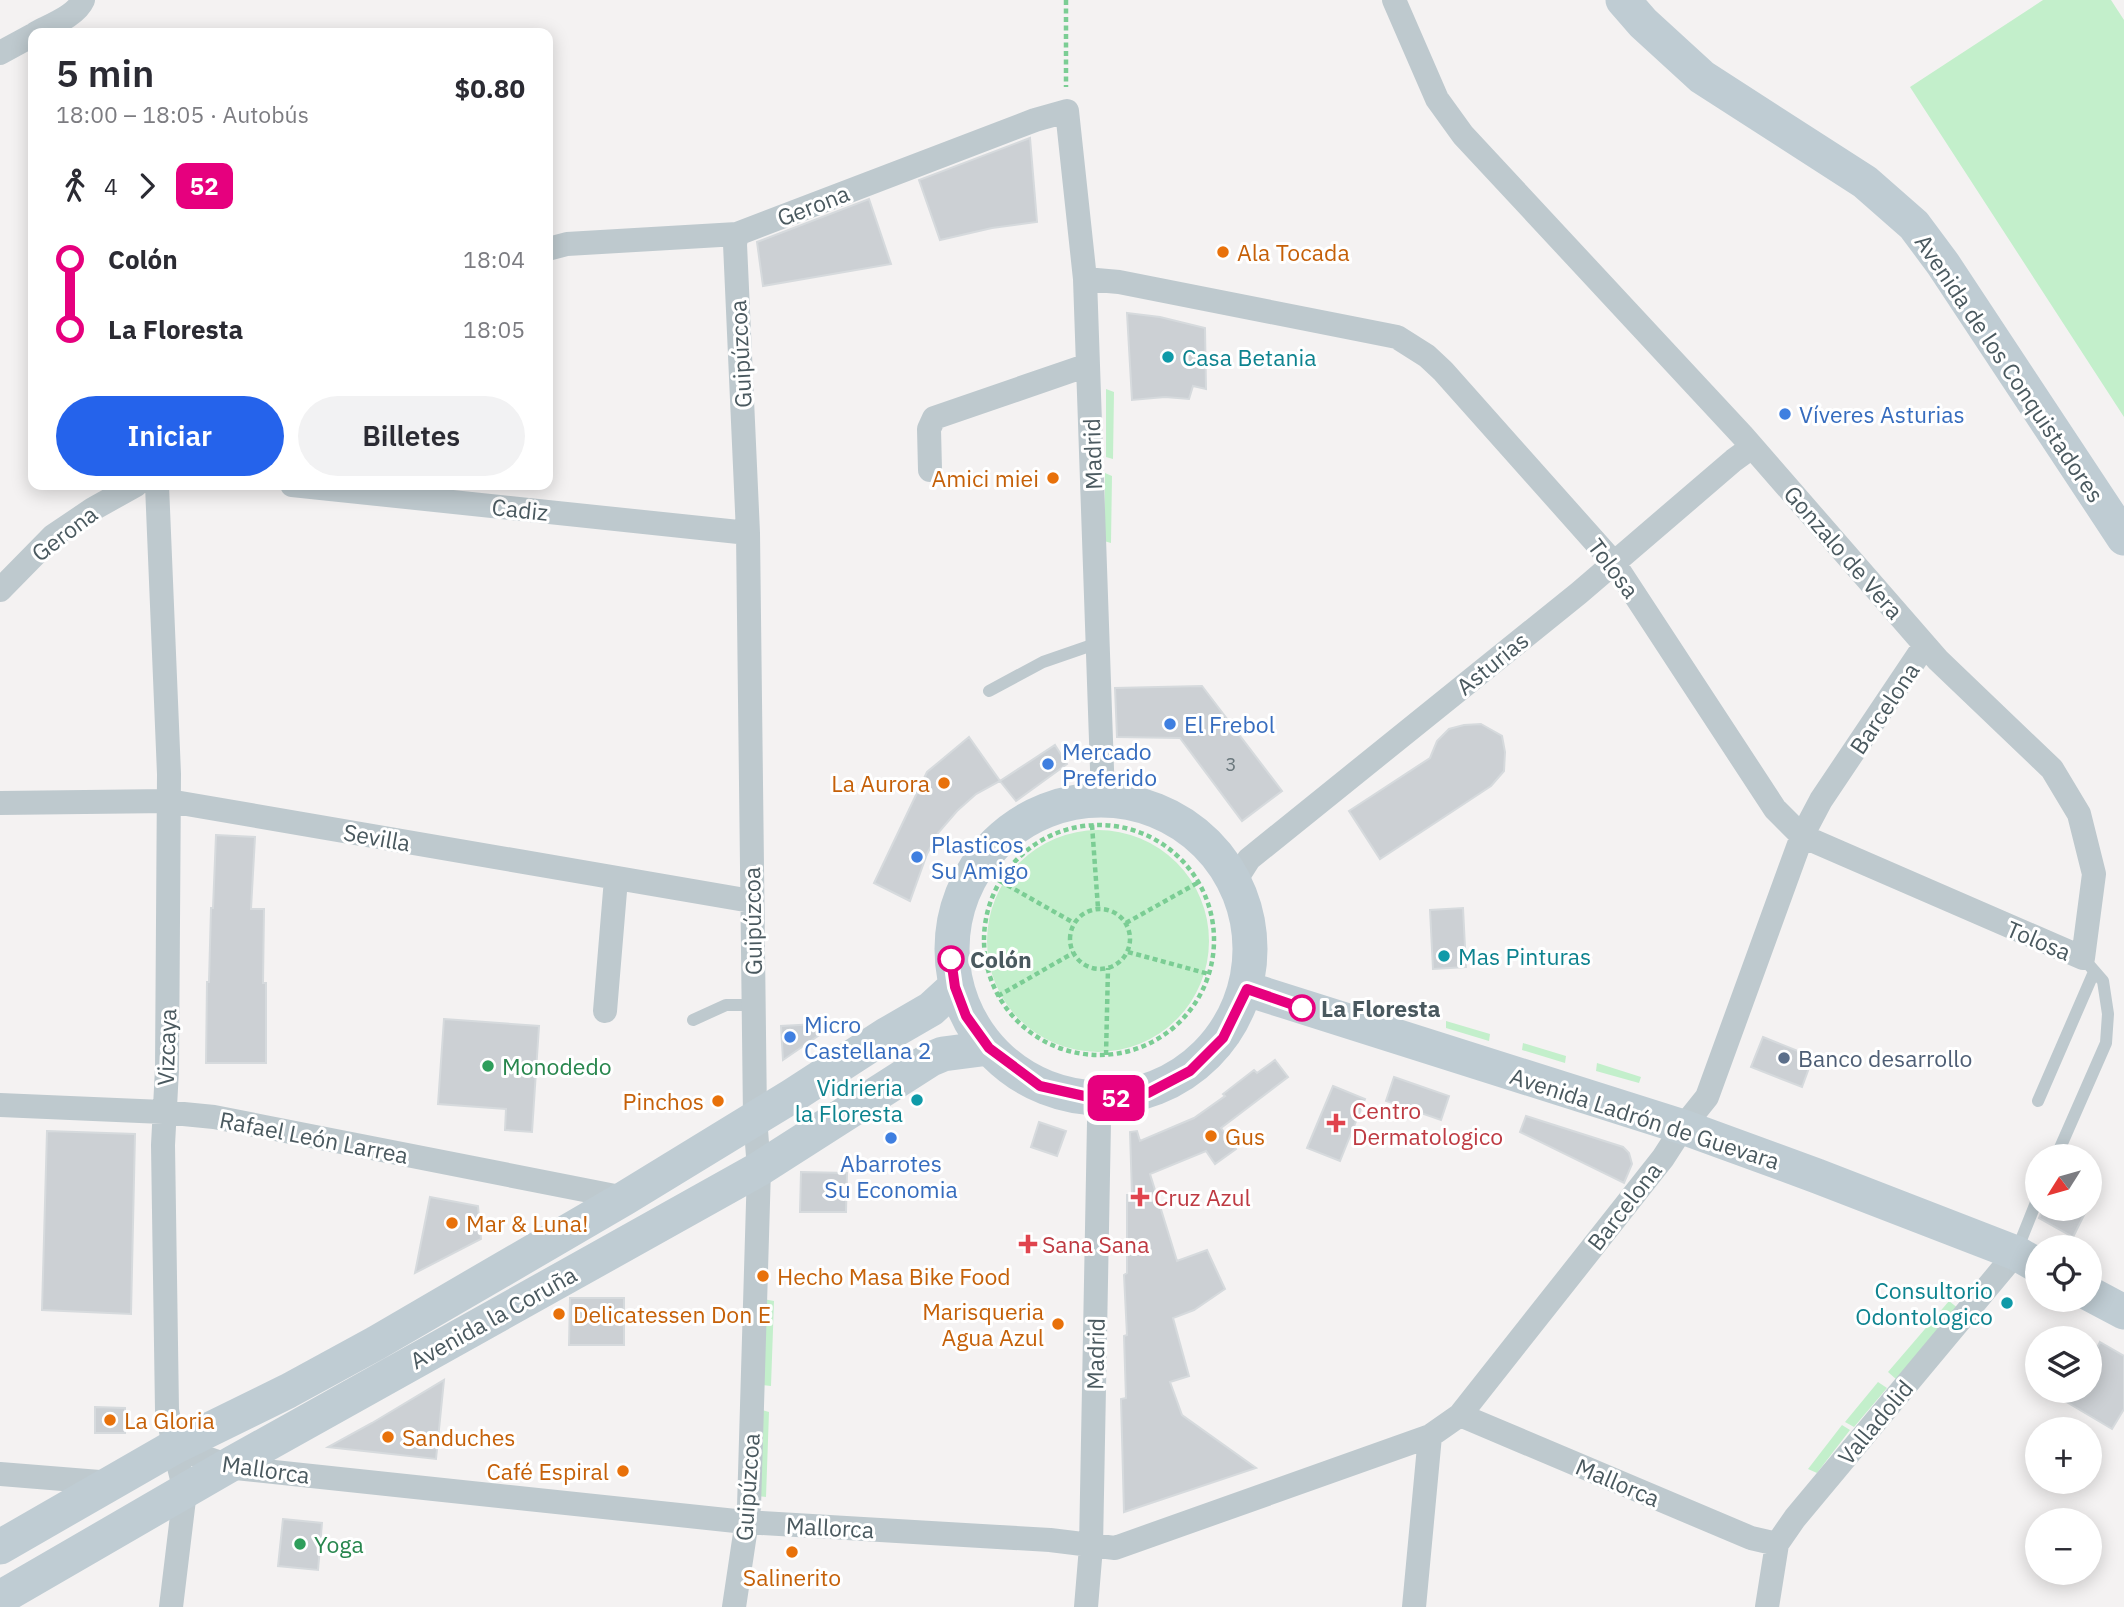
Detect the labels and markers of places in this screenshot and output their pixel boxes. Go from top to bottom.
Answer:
place label: Ala Tocada [1237,237,1350,267]
marker: Ala Tocada [1215,244,1231,260]
place label: Casa Betania [1182,342,1317,372]
marker: Casa Betania [1160,349,1176,365]
place label: Víveres Asturias [1799,399,1965,429]
marker: Víveres Asturias [1777,406,1793,422]
place label: Amici miei [931,463,1039,493]
marker: Amici miei [1045,470,1061,486]
place label: El Frebol [1184,709,1275,739]
marker: El Frebol [1162,716,1178,732]
place label: Mercado Preferido [1062,736,1157,792]
marker: Mercado Preferido [1040,756,1056,772]
place label: La Aurora [831,768,930,798]
marker: La Aurora [936,775,952,791]
place label: Plasticos Su Amigo [931,829,1028,885]
marker: Plasticos Su Amigo [909,849,925,865]
place label: Mas Pinturas [1458,941,1591,971]
place label: Colón [970,944,1032,974]
marker: Colón [938,946,964,972]
marker: Mas Pinturas [1436,948,1452,964]
place label: La Floresta [1321,993,1441,1023]
marker: La Floresta [1289,995,1315,1021]
place label: Micro Castellana 2 [804,1009,931,1065]
marker: Micro Castellana 2 [782,1029,798,1045]
place label: Banco desarrollo [1798,1043,1972,1073]
marker: Banco desarrollo [1776,1050,1792,1066]
place label: Monodedo [502,1051,612,1081]
marker: Monodedo [480,1058,496,1074]
place label: Vidrieria la Floresta [795,1072,903,1128]
place label: Pinchos [623,1086,704,1116]
marker: Vidrieria la Floresta [909,1092,925,1108]
marker: Pinchos [710,1093,726,1109]
place label: Centro Dermatologico [1352,1095,1503,1151]
marker: Centro Dermatologico [1326,1113,1346,1133]
place label: Gus [1225,1121,1265,1151]
marker: Gus [1203,1128,1219,1144]
marker: Abarrotes Su Economia [883,1130,899,1146]
place label: Abarrotes Su Economia [824,1148,958,1204]
place label: Cruz Azul [1154,1182,1251,1212]
marker: Cruz Azul [1132,1189,1148,1205]
place label: Mar & Luna! [466,1208,588,1238]
marker: Mar & Luna! [444,1215,460,1231]
place label: Sana Sana [1042,1229,1149,1259]
marker: Sana Sana [1020,1236,1036,1252]
place label: Hecho Masa Bike Food [777,1261,1011,1291]
marker: Hecho Masa Bike Food [755,1268,771,1284]
place label: Consultorio Odontologico [1855,1275,1993,1331]
marker: Consultorio Odontologico [1999,1295,2015,1311]
place label: Marisqueria Agua Azul [922,1296,1044,1352]
place label: Delicatessen Don E [573,1299,771,1329]
marker: Delicatessen Don E [551,1306,567,1322]
marker: Marisqueria Agua Azul [1050,1316,1066,1332]
place label: La Gloria [124,1405,215,1435]
marker: La Gloria [102,1412,118,1428]
place label: Sanduches [402,1422,516,1452]
marker: Sanduches [380,1429,396,1445]
place label: Café Espiral [486,1456,609,1486]
marker: Café Espiral [615,1463,631,1479]
place label: Yoga [314,1529,364,1559]
marker: Yoga [292,1536,308,1552]
marker: Salinerito [784,1544,800,1560]
place label: Salinerito [743,1562,841,1592]

